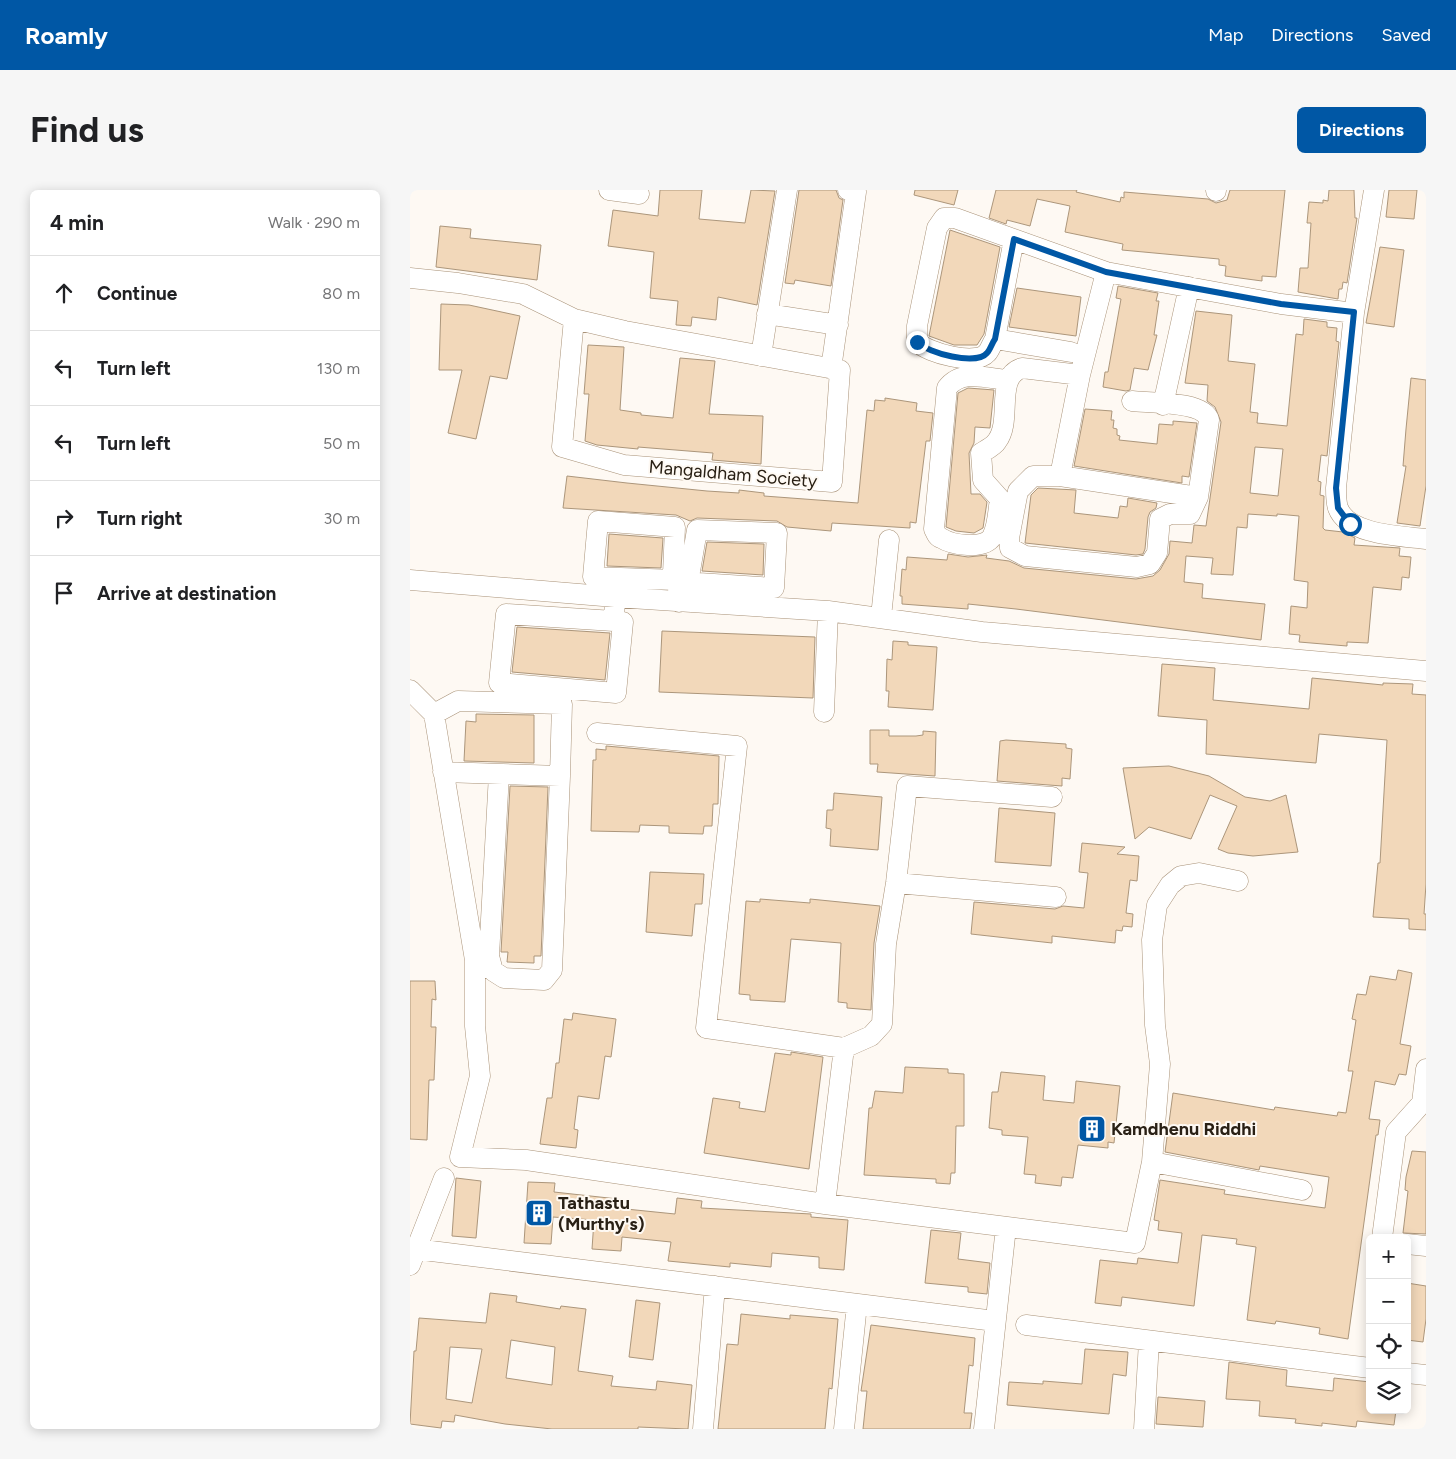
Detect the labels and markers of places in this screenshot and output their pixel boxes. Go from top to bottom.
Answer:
building icon: Kamdhenu Riddhi [1077,1114,1107,1144]
place label: Kamdhenu Riddhi [1111,1118,1256,1140]
place label: Tathastu (Murthy's) [558,1192,645,1235]
building icon: Tathastu (Murthy's) [524,1198,554,1228]

